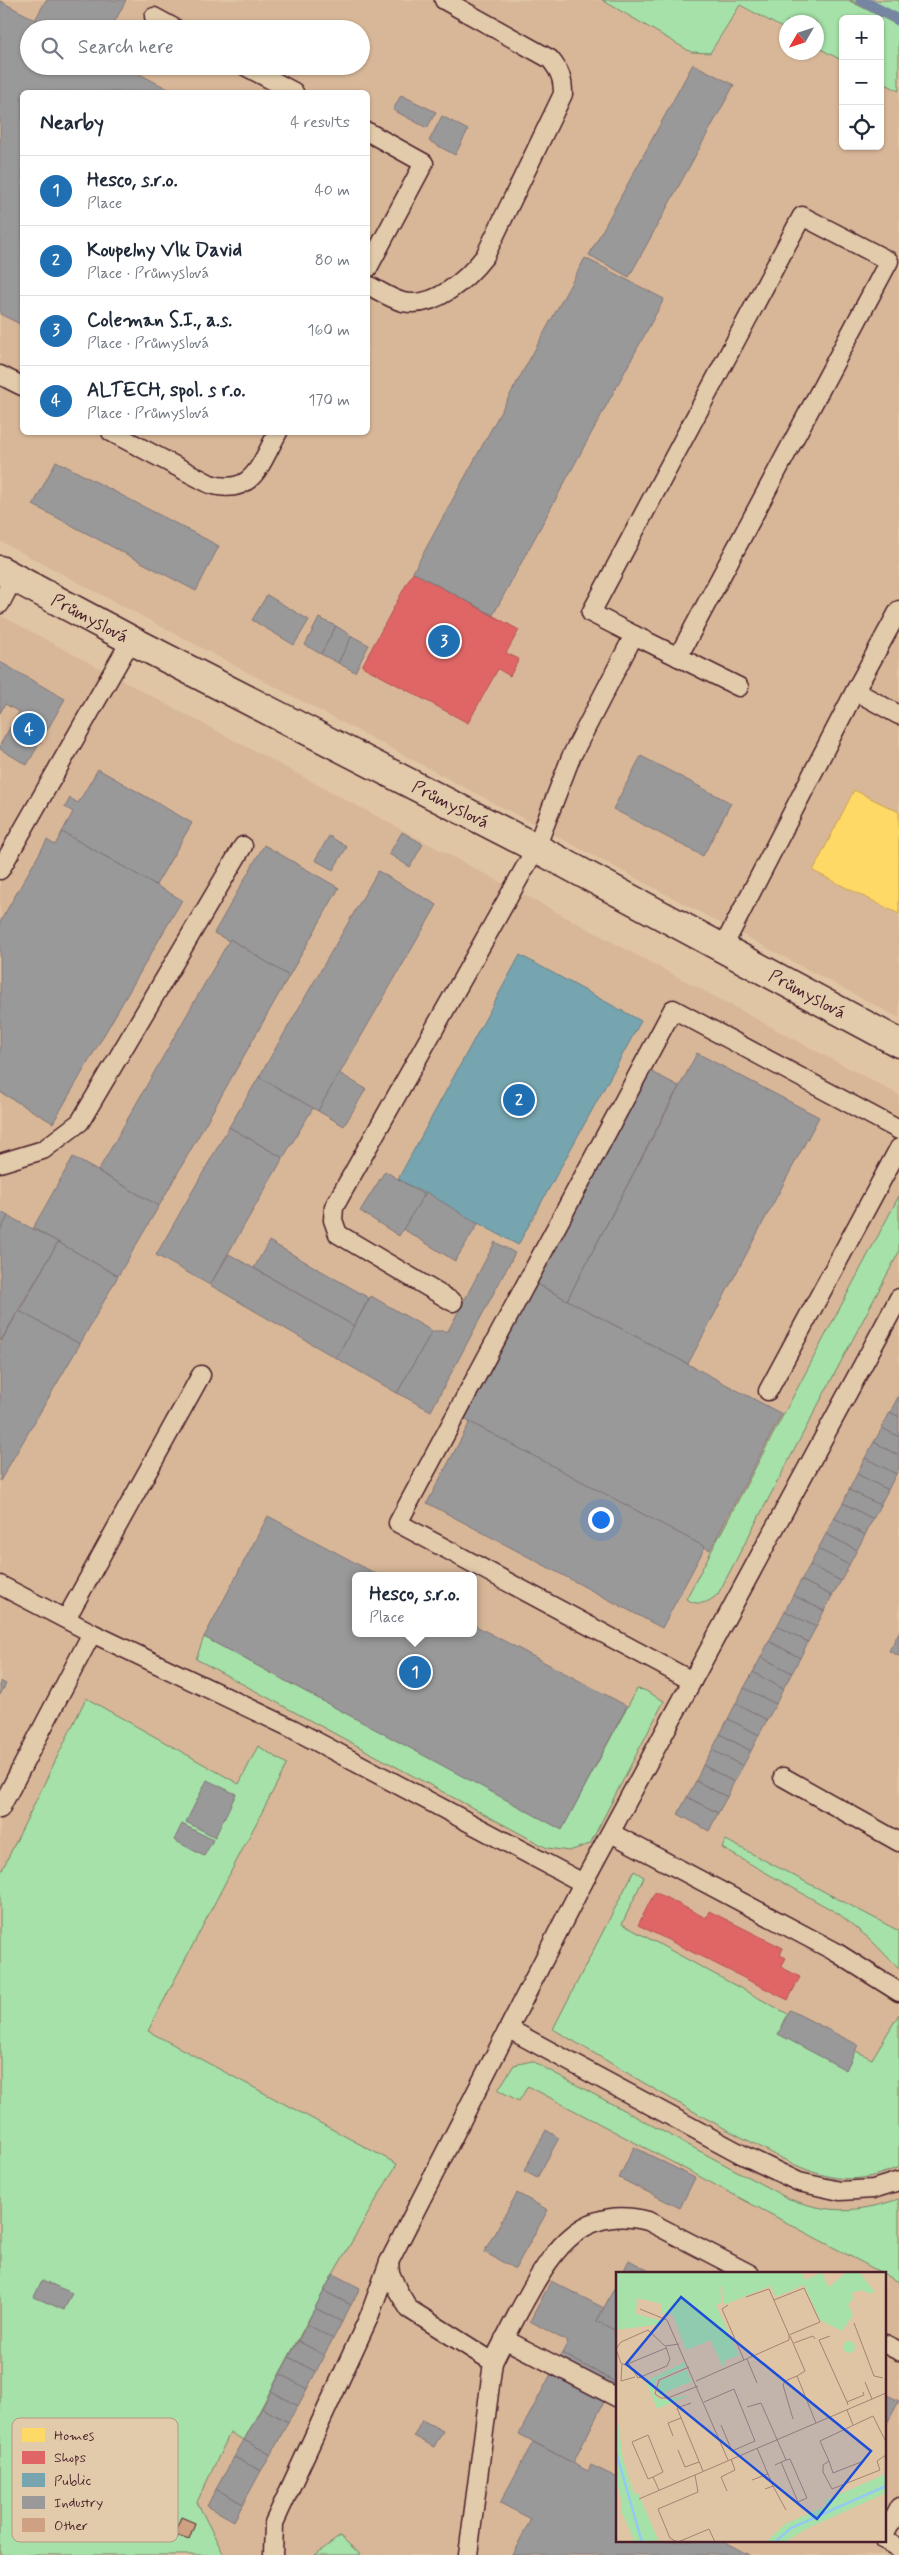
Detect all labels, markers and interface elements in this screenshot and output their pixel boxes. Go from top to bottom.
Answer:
north arrow [779,15,824,60]
map controls [839,15,884,150]
button: + [839,15,884,60]
search box [20,20,370,75]
icon: search [38,34,66,62]
text: Search here [78,35,174,60]
button: − [839,60,884,105]
button: locate [839,105,884,150]
text: Nearby [40,109,104,137]
text: 4 results [290,112,350,133]
text: Hesco, s.r.o. [87,168,178,193]
text: 1 [52,180,60,201]
text: 40 m [314,180,350,201]
text: Place [87,193,122,214]
text: Koupelny Vlk David [87,238,242,263]
text: 2 [52,250,60,271]
text: 80 m [315,250,350,271]
text: Place · Průmyslová [87,263,209,284]
text: Coleman S.I., a.s. [87,308,232,333]
text: 3 [52,320,60,341]
text: 160 m [307,320,350,341]
text: Place · Průmyslová [87,333,209,354]
text: ALTECH, spol. s r.o. [87,378,245,403]
text: 4 [51,390,61,411]
text: 170 m [308,390,350,411]
text: Place · Průmyslová [87,403,209,424]
street label: Průmyslová [47,589,132,649]
pin: 3 [428,622,460,660]
pin: 4 [13,710,45,748]
street label: Průmyslová [407,775,493,835]
street label: Průmyslová [764,964,850,1025]
pin: 2 [503,1081,535,1119]
your location [588,1507,614,1533]
popup [352,1572,477,1637]
text: Hesco, s.r.o. [369,1582,460,1607]
text: Place [369,1607,404,1628]
pin: 1 [399,1653,431,1691]
inset map [616,2272,886,2542]
legend [12,2418,178,2542]
text: Homes [54,2427,95,2445]
text: Shops [54,2449,86,2467]
text: Public [54,2472,91,2490]
text: Industry [54,2494,103,2512]
text: Other [54,2517,88,2535]

